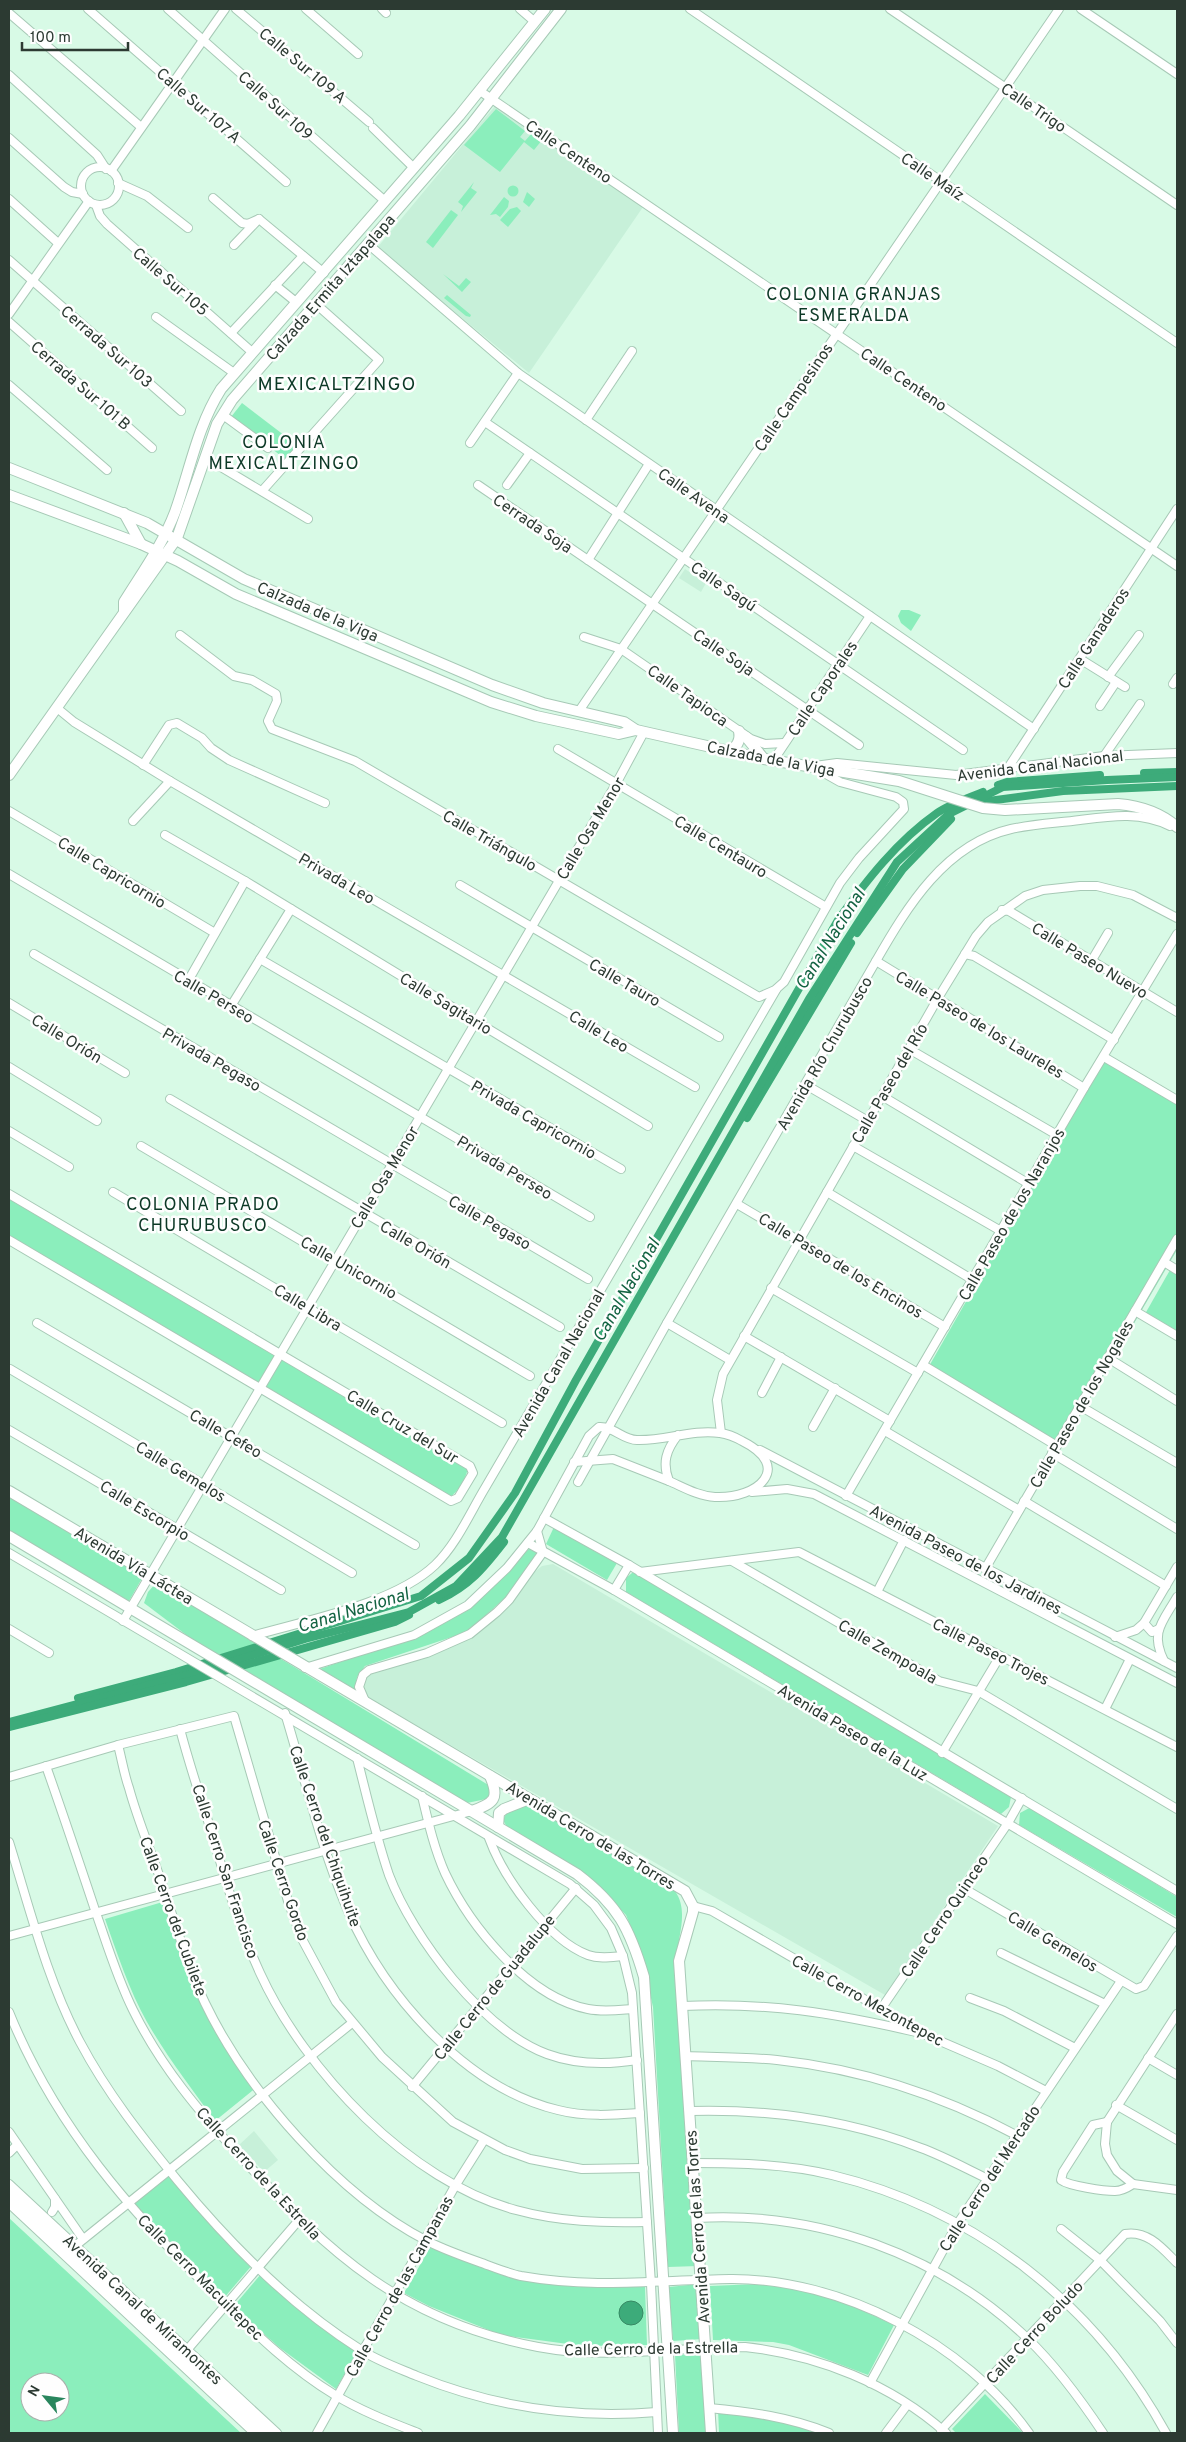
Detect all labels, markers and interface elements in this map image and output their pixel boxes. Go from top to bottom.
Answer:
scale bar [22,20,129,52]
street label: Calle Sur 109 A [255,23,351,107]
text: 100 m [30,29,71,48]
street label: Calle Sur 107 A [151,64,244,149]
street label: Calle Sur 109 [235,66,317,144]
street label: Calle Trigo [996,79,1070,138]
street label: Calle Centeno [521,116,615,189]
street label: Calle Maíz [896,149,968,206]
street label: Calzada Ermita Iztapalapa [262,211,401,366]
street label: Calle Sur 105 [128,244,212,321]
district label: COLONIA GRANJAS ESMERALDA [766,284,942,328]
street label: Cerrada Sur 103 [55,302,156,393]
street label: Cerrada Sur 101 B [25,338,134,435]
street label: Calle Campesinos [751,340,838,456]
street label: Calle Centeno [856,344,950,417]
district label: MEXICALTZINGO [258,373,416,397]
district label: COLONIA MEXICALTZINGO [208,432,360,476]
street label: Calle Avena [653,465,733,529]
street label: Cerrada Soja [488,491,576,559]
street label: Calle Sagú [686,558,760,617]
street label: Calzada de la Viga [253,578,381,647]
street label: Calle Ganaderos [1054,585,1135,693]
street label: Calle Soja [688,626,758,682]
street label: Calle Caporales [784,637,863,741]
street label: Calle Tapioca [642,661,731,732]
street label: Calzada de la Viga [705,738,836,782]
street label: Avenida Canal Nacional [956,747,1125,787]
street label: Calle Osa Menor [553,774,630,884]
street label: Calle Triángulo [438,807,540,877]
street label: Calle Centauro [670,812,770,884]
street label: Calle Capricornio [53,834,169,914]
street label: Privada Leo [294,850,378,910]
water label: Canal Nacional [791,884,872,995]
street label: Calle Paseo Nuevo [1027,919,1151,1004]
street label: Calle Tauro [585,955,663,1012]
street label: Calle Perseo [169,967,257,1029]
street label: Calle Paseo de los Laureles [891,967,1067,1084]
street label: Calle Sagitario [395,969,495,1040]
street label: Avenida Río Churubusco [773,973,878,1135]
street label: Calle Leo [564,1007,632,1058]
street label: Calle Orión [27,1011,105,1069]
street label: Calle Paseo del Río [848,1020,933,1148]
street label: Privada Pegaso [158,1024,264,1097]
street label: Privada Capricornio [467,1077,599,1165]
street label: Calle Osa Menor [347,1123,424,1233]
street label: Calle Paseo de los Naranjos [955,1125,1070,1305]
street label: Privada Perseo [452,1132,556,1205]
street label: Calle Pegaso [444,1192,534,1256]
district label: COLONIA PRADO CHURUBUSCO [126,1194,280,1238]
street label: Calle Paseo de los Encinos [754,1210,926,1324]
street label: Calle Orión [376,1217,454,1274]
street label: Calle Unicornio [296,1233,400,1305]
water label: Canal Nacional [588,1234,667,1346]
street label: Calle Libra [269,1281,345,1337]
street label: Avenida Canal Nacional [509,1286,610,1442]
street label: Calle Paseo de los Nogales [1026,1318,1139,1492]
street label: Calle Cruz del Sur [342,1386,462,1469]
street label: Calle Cefeo [185,1406,265,1464]
street label: Calle Gemelos [131,1438,229,1508]
street label: Calle Escorpio [95,1477,193,1546]
street label: Avenida Paseo de los Jardines [865,1501,1065,1620]
street label: Avenida Vía Láctea [70,1523,196,1610]
water label: Canal Nacional [295,1583,413,1639]
street label: Calle Paseo Trojes [928,1615,1052,1691]
street label: Calle Zempoala [834,1616,940,1689]
street label: Avenida Paseo de la Luz [773,1681,931,1787]
street label: Calle Cerro del Chiquihuite [284,1743,365,1930]
street label: Avenida Cerro de las Torres [502,1778,678,1895]
street label: Calle Cerro San Francisco [186,1782,262,1962]
street label: Calle Cerro Gordo [252,1817,312,1944]
street label: Calle Cerro del Cubilete [134,1834,210,1999]
street label: Calle Cerro Quinceo [897,1852,994,1982]
street label: Calle Gemelos [1003,1908,1101,1978]
street label: Calle Cerro de Guadalupe [430,1911,561,2065]
street label: Calle Cerro Mezontepec [787,1952,947,2052]
street label: Calle Cerro del Mercado [936,2102,1046,2256]
street label: Calle Cerro de la Estrella [191,2104,324,2245]
street label: Avenida Cerro de las Torres [682,2129,716,2324]
street label: Calle Cerro de las Campanas [342,2193,459,2381]
street label: Calle Cerro Macuiltepec [132,2211,267,2346]
street label: Avenida Canal de Miramontes [57,2231,226,2390]
street label: Calle Cerro Boludo [982,2277,1089,2389]
street label: Calle Cerro de la Estrella [564,2338,738,2362]
north arrow [20,2372,70,2422]
text: N [25,2383,45,2400]

